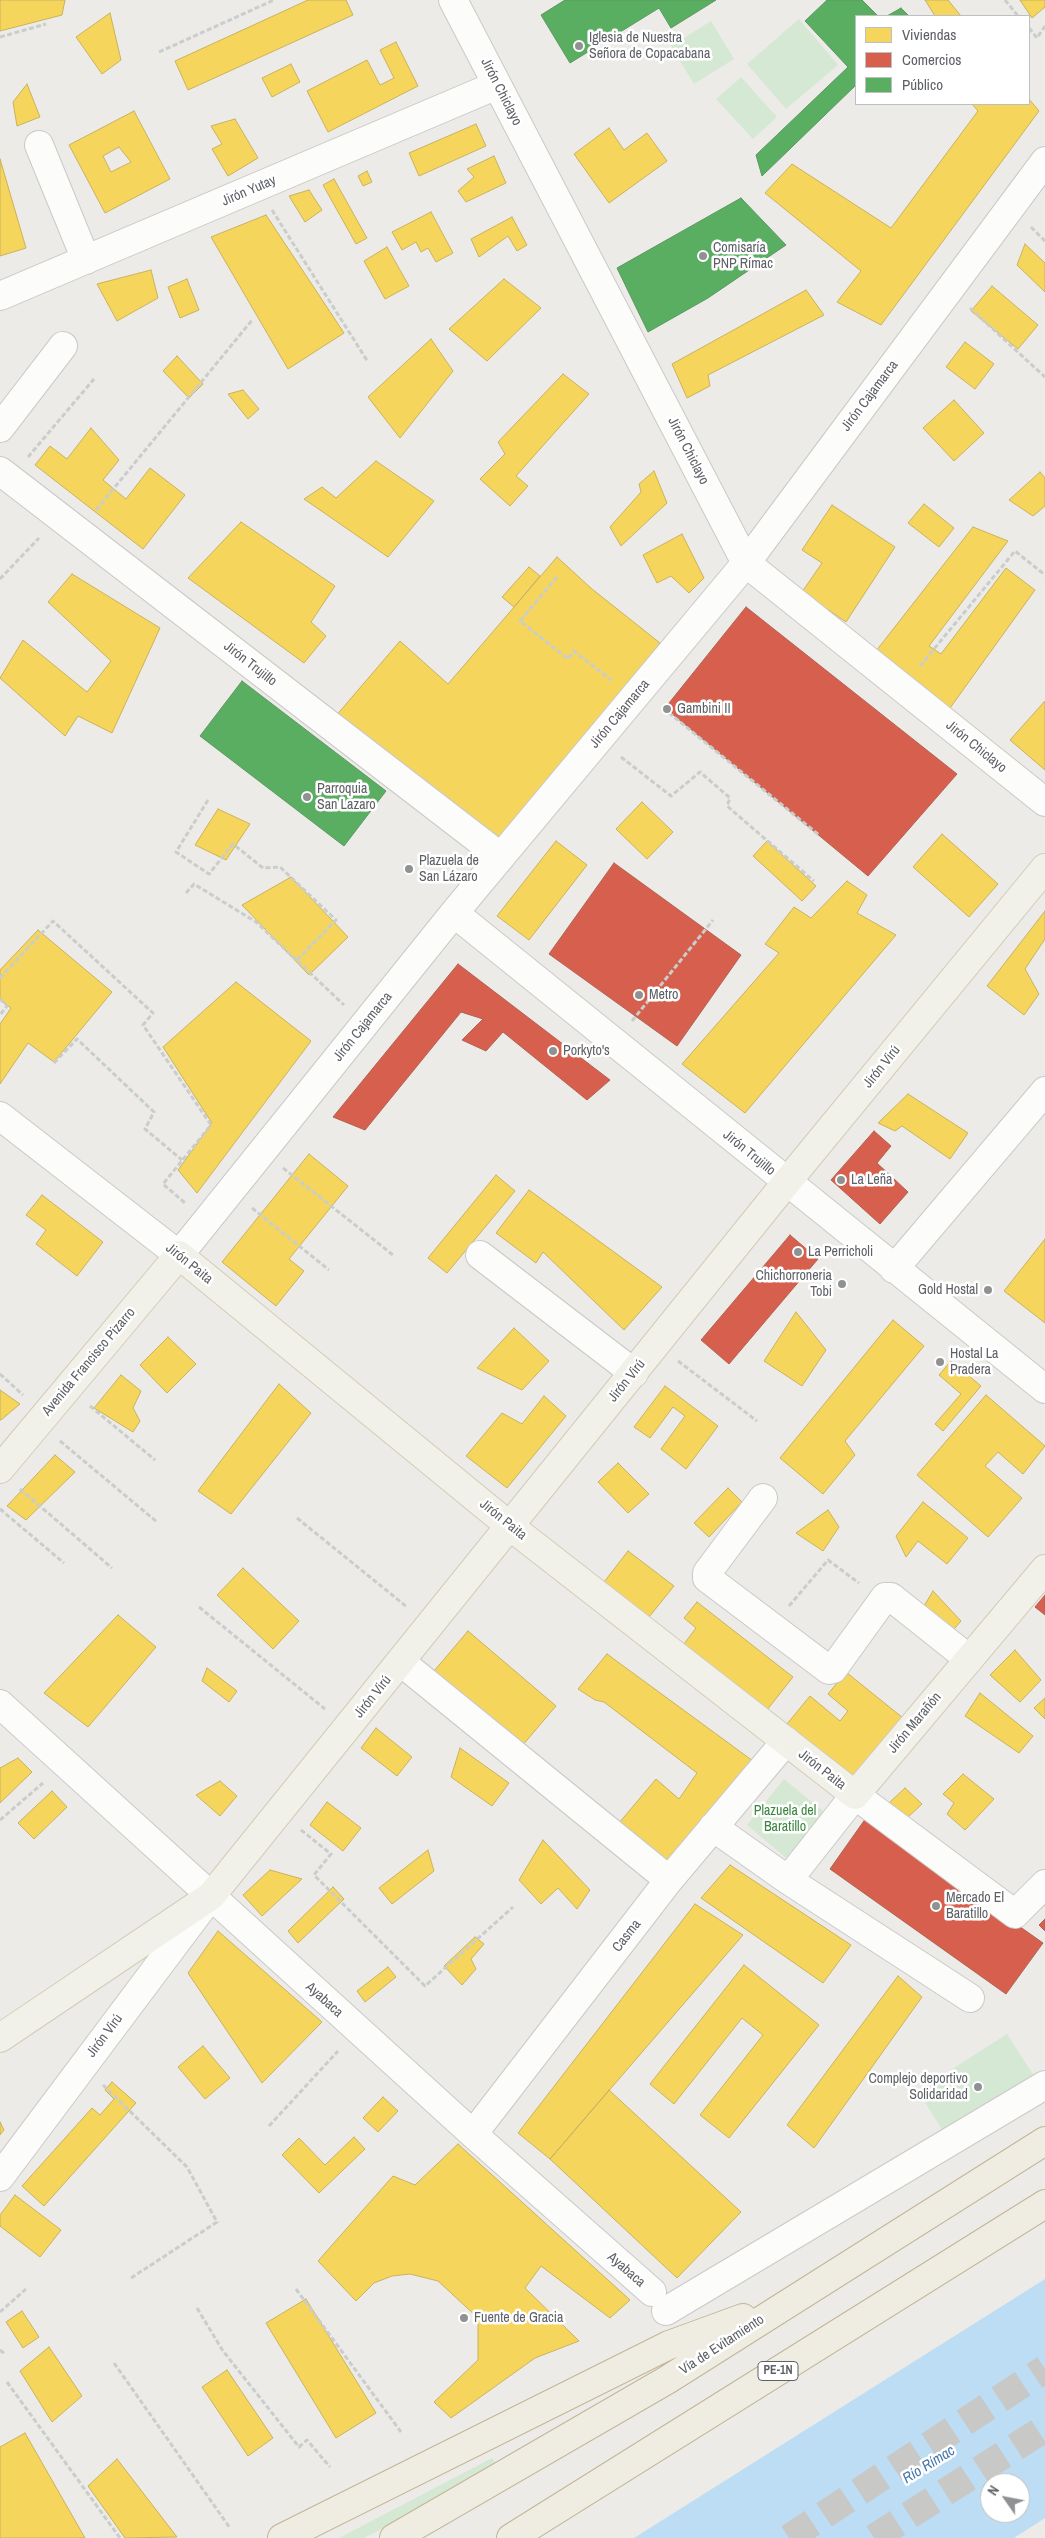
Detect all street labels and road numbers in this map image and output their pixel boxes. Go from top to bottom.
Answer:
street label: Jirón Chiclayo [477,55,525,129]
street label: Jirón Yutay [219,172,279,210]
street label: Jirón Cajamarca [838,357,902,435]
street label: Jirón Chiclayo [664,414,712,488]
street label: Jirón Trujillo [220,638,280,690]
street label: Jirón Cajamarca [587,676,653,752]
street label: Jirón Chiclayo [942,717,1010,777]
street label: Jirón Cajamarca [330,989,396,1065]
street label: Jirón Virú [860,1042,904,1092]
street label: Jirón Trujillo [719,1127,779,1179]
street label: Jirón Paita [162,1240,216,1288]
street label: Avenida Francisco Pizarro [39,1305,139,1419]
street label: Jirón Virú [605,1356,649,1406]
street label: Jirón Paita [476,1496,530,1544]
street label: Jirón Virú [351,1672,395,1722]
street label: Jirón Marañón [885,1689,945,1757]
street label: Jirón Paita [795,1746,849,1794]
street label: Casma [609,1917,645,1955]
street label: Ayabaca [302,1979,346,2021]
street label: Jirón Virú [83,2011,127,2061]
street label: Ayabaca [604,2249,648,2291]
street label: Vía de Evitamiento [677,2311,767,2379]
road number: PE-1N [758,2362,798,2380]

